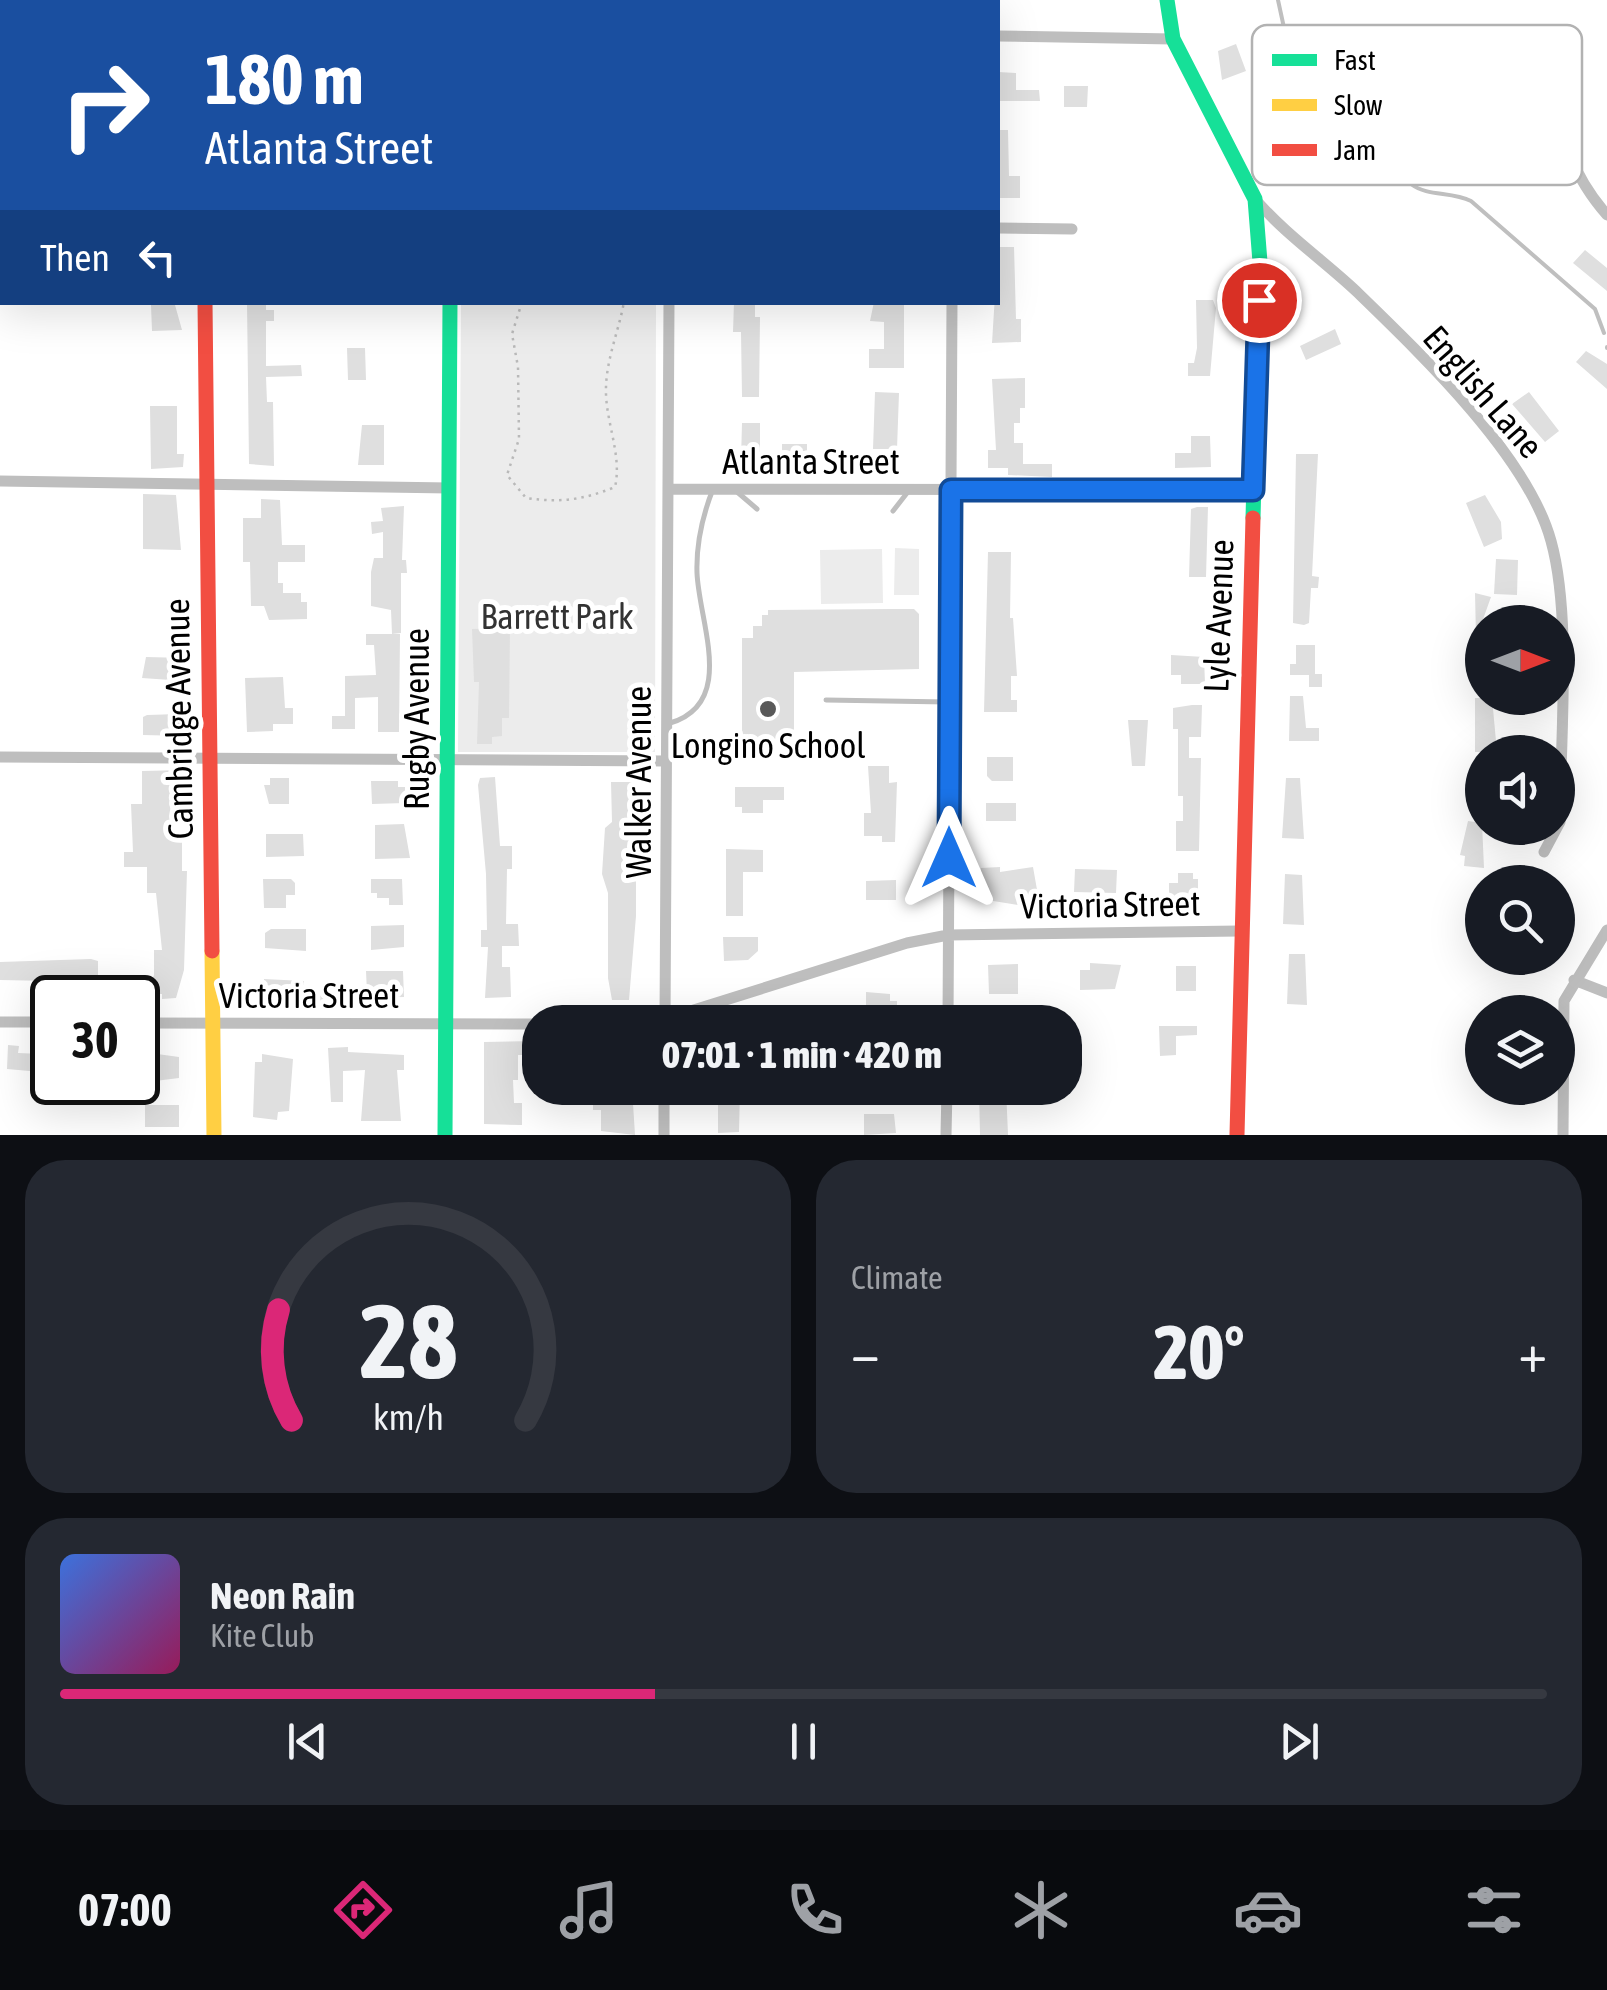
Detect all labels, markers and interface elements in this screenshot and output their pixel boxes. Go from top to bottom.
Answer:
legend [1252,25,1582,185]
text: 180 m [205,39,364,119]
icon: right [40,40,170,170]
text: Fast [1334,44,1376,76]
text: Slow [1334,89,1383,121]
text: Atlanta Street [205,122,433,174]
text: Jam [1334,134,1376,166]
icon: left [130,230,185,285]
text: Then [40,236,110,279]
pin [1217,258,1302,343]
icon: arrive [1232,273,1287,328]
street label: English Lane [1416,317,1552,465]
street label: Atlanta Street [722,441,900,481]
street label: Lyle Avenue [1195,539,1241,693]
park label: Barrett Park [481,596,633,636]
street label: Cambridge Avenue [156,598,200,840]
north arrow [1465,605,1575,715]
map controls [1465,605,1575,1105]
street label: Rugby Avenue [396,628,436,810]
street label: Walker Avenue [618,686,658,878]
marker: Longino School [757,698,779,720]
place label: Longino School [670,725,866,765]
button: sound [1465,735,1575,845]
position arrow [897,806,1001,910]
button: search [1465,865,1575,975]
street label: Victoria Street [1019,882,1201,926]
speed limit sign: 30 [30,975,160,1105]
street label: Victoria Street [219,975,399,1015]
button: layers [1465,995,1575,1105]
text: 07:01 · 1 min · 420 m [662,1033,942,1076]
text: Climate [851,1259,943,1296]
text: 28 [359,1281,457,1400]
text: 20° [1153,1309,1245,1395]
text: − [851,1321,880,1384]
text: + [1518,1321,1547,1384]
text: km/h [373,1397,443,1438]
text: Neon Rain [210,1574,355,1617]
text: Kite Club [210,1617,314,1654]
icon: previous [280,1714,335,1769]
icon: pause [776,1714,831,1769]
icon: next [1272,1714,1327,1769]
icon: directions [328,1875,398,1945]
icon: music [554,1875,624,1945]
icon: phone [780,1875,850,1945]
icon: climate [1006,1875,1076,1945]
icon: car [1233,1875,1303,1945]
icon: filters [1459,1875,1529,1945]
text: 07:00 [78,1884,172,1936]

